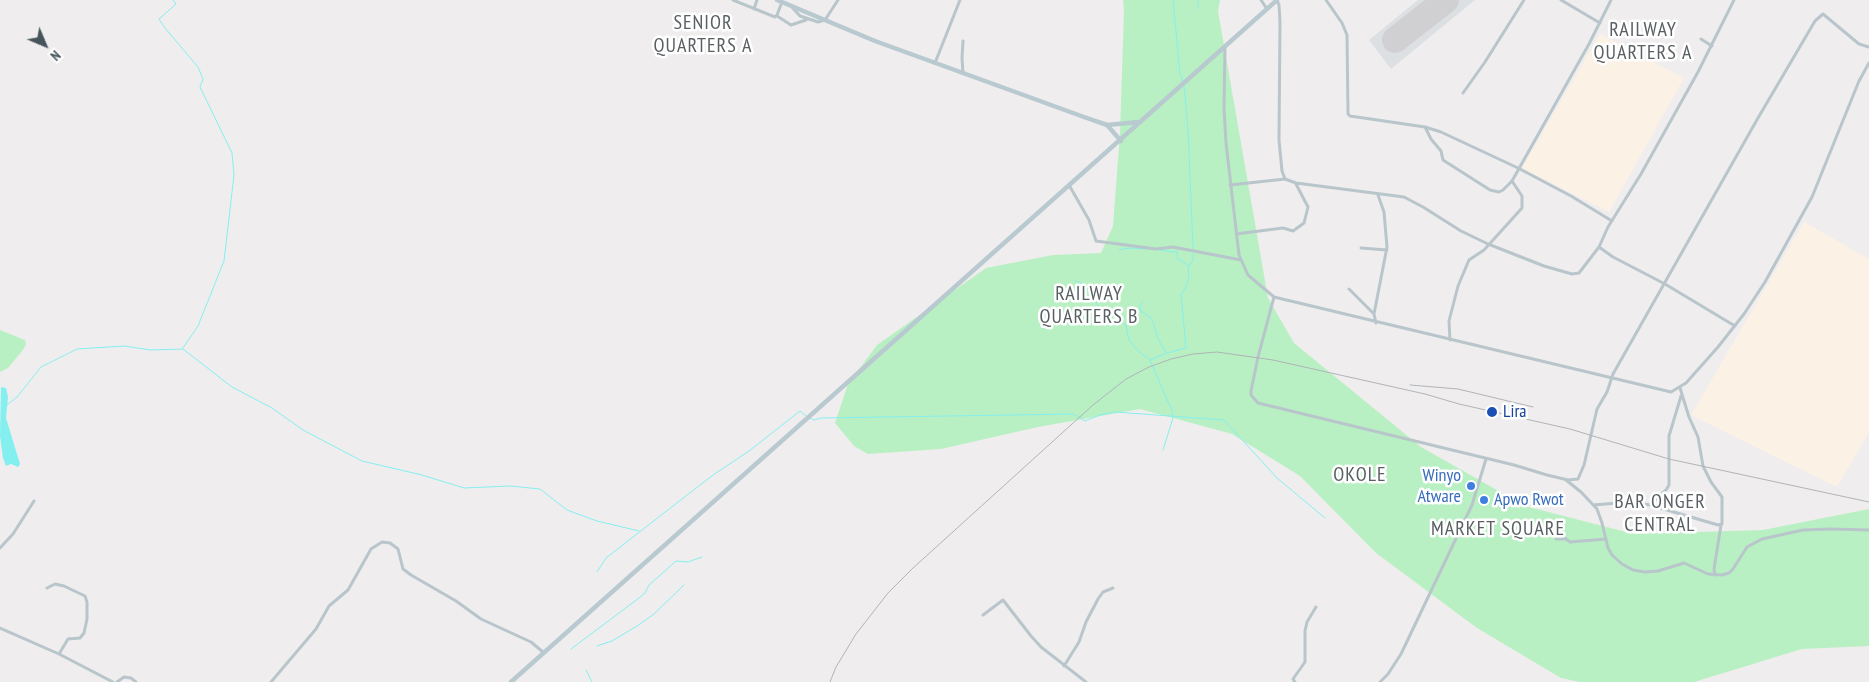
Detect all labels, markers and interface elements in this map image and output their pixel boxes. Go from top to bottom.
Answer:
district label: SENIOR QUARTERS A [652,11,754,58]
district label: RAILWAY QUARTERS A [1592,18,1694,65]
north arrow [20,20,70,70]
text: N [47,47,65,65]
district label: RAILWAY QUARTERS B [1038,282,1140,329]
place label: Lira [1503,401,1527,423]
marker: Lira [1485,405,1499,419]
district label: OKOLE [1333,463,1387,487]
place label: Winyo Atware [1418,465,1461,508]
marker: Winyo Atware [1465,480,1477,492]
place label: Apwo Rwot [1494,489,1564,511]
district label: BAR ONGER CENTRAL [1613,490,1707,537]
marker: Apwo Rwot [1478,494,1490,506]
district label: MARKET SQUARE [1429,517,1567,541]

